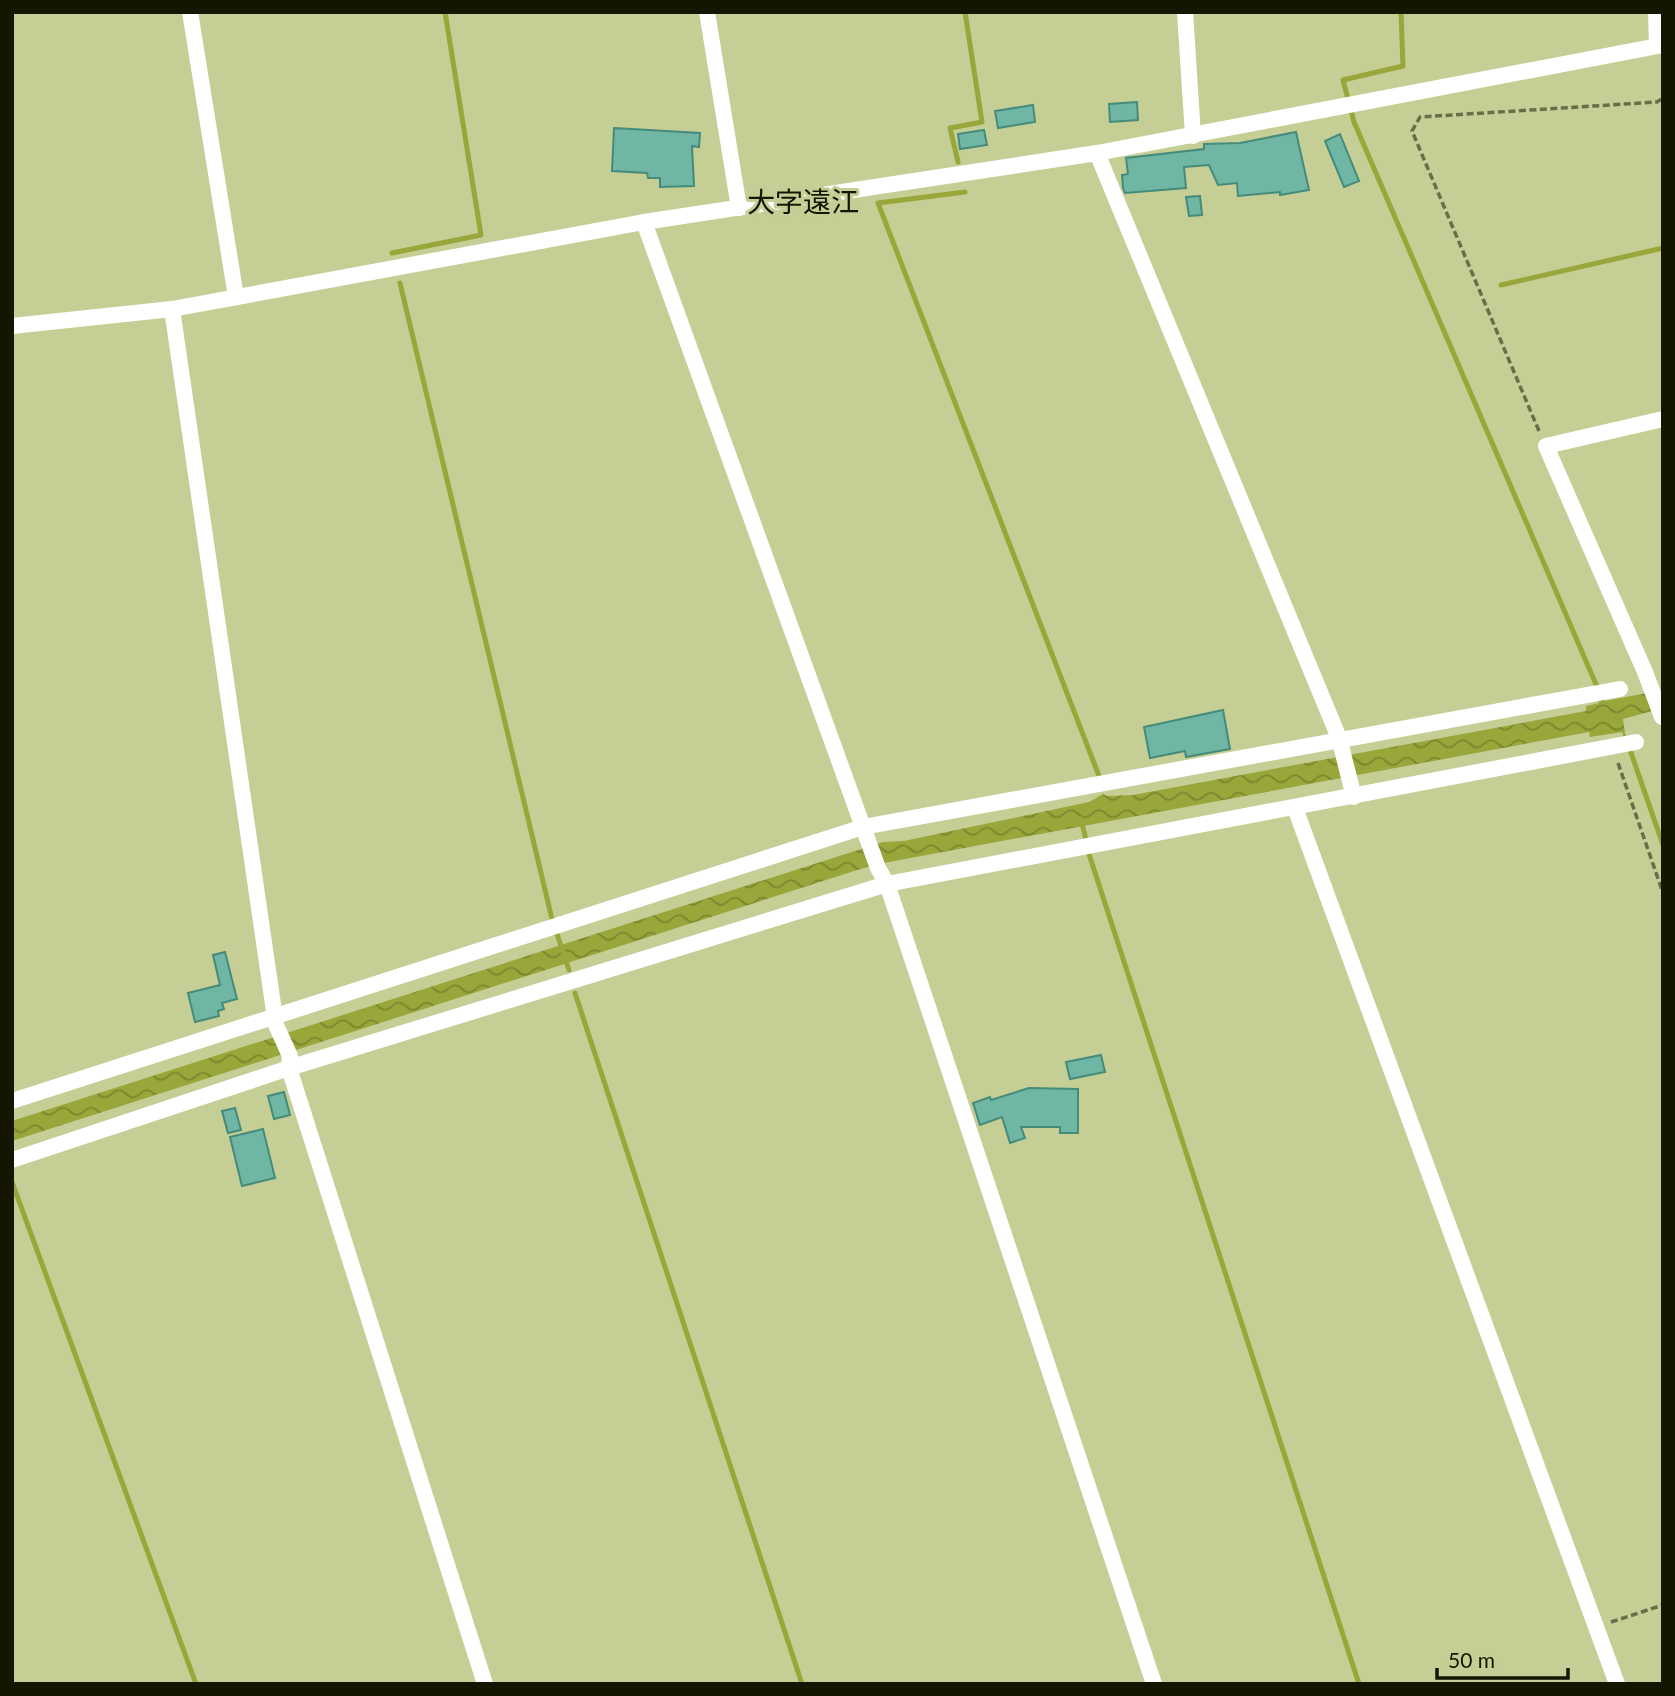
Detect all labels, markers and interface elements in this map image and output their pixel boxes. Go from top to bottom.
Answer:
district label: 大字遠江 [747,184,859,218]
scale bar [1437,1636,1568,1680]
text: 50 m [1448,1647,1495,1672]

